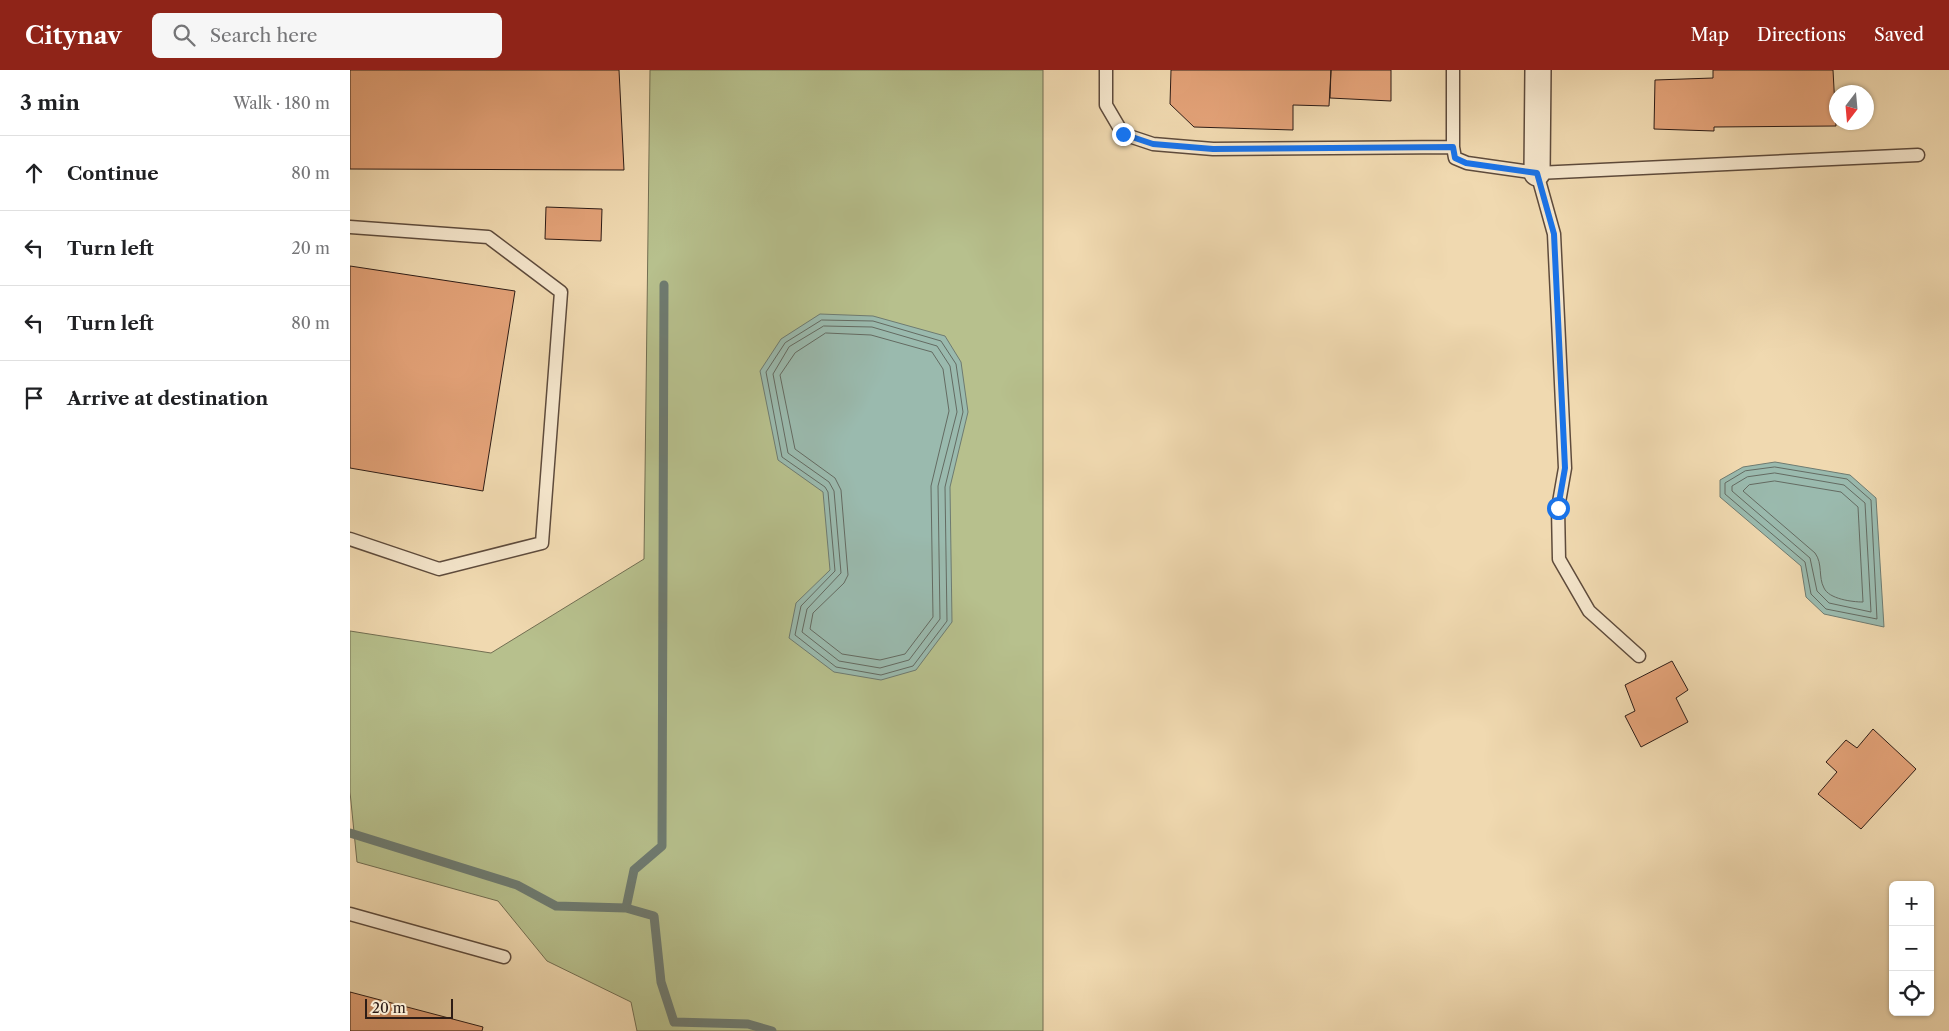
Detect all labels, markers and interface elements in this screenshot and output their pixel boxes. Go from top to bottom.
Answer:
search box [152,13,502,58]
text: Citynav [25,21,122,50]
icon: search [170,21,198,49]
text: Search here [210,24,317,47]
text: Map [1690,24,1729,46]
text: Directions [1757,24,1846,46]
text: Saved [1874,24,1924,46]
north arrow [1829,85,1874,130]
text: 3 min [20,90,80,115]
text: Walk · 180 m [233,93,330,113]
route end [1112,123,1135,146]
icon: ahead [20,159,48,187]
text: Continue [67,162,159,185]
text: 80 m [291,163,330,183]
icon: left [20,234,48,262]
text: Turn left [67,237,154,260]
text: 20 m [291,238,330,258]
icon: left [20,309,48,337]
text: Turn left [67,312,154,335]
text: 80 m [291,313,330,333]
icon: arrive [20,384,48,412]
text: Arrive at destination [67,387,268,410]
route start [1547,497,1570,520]
map controls [1889,881,1934,1016]
button: + [1889,881,1934,926]
button: − [1889,926,1934,971]
button: locate [1889,971,1934,1016]
scale bar [365,996,452,1019]
text: 20 m [372,999,406,1017]

